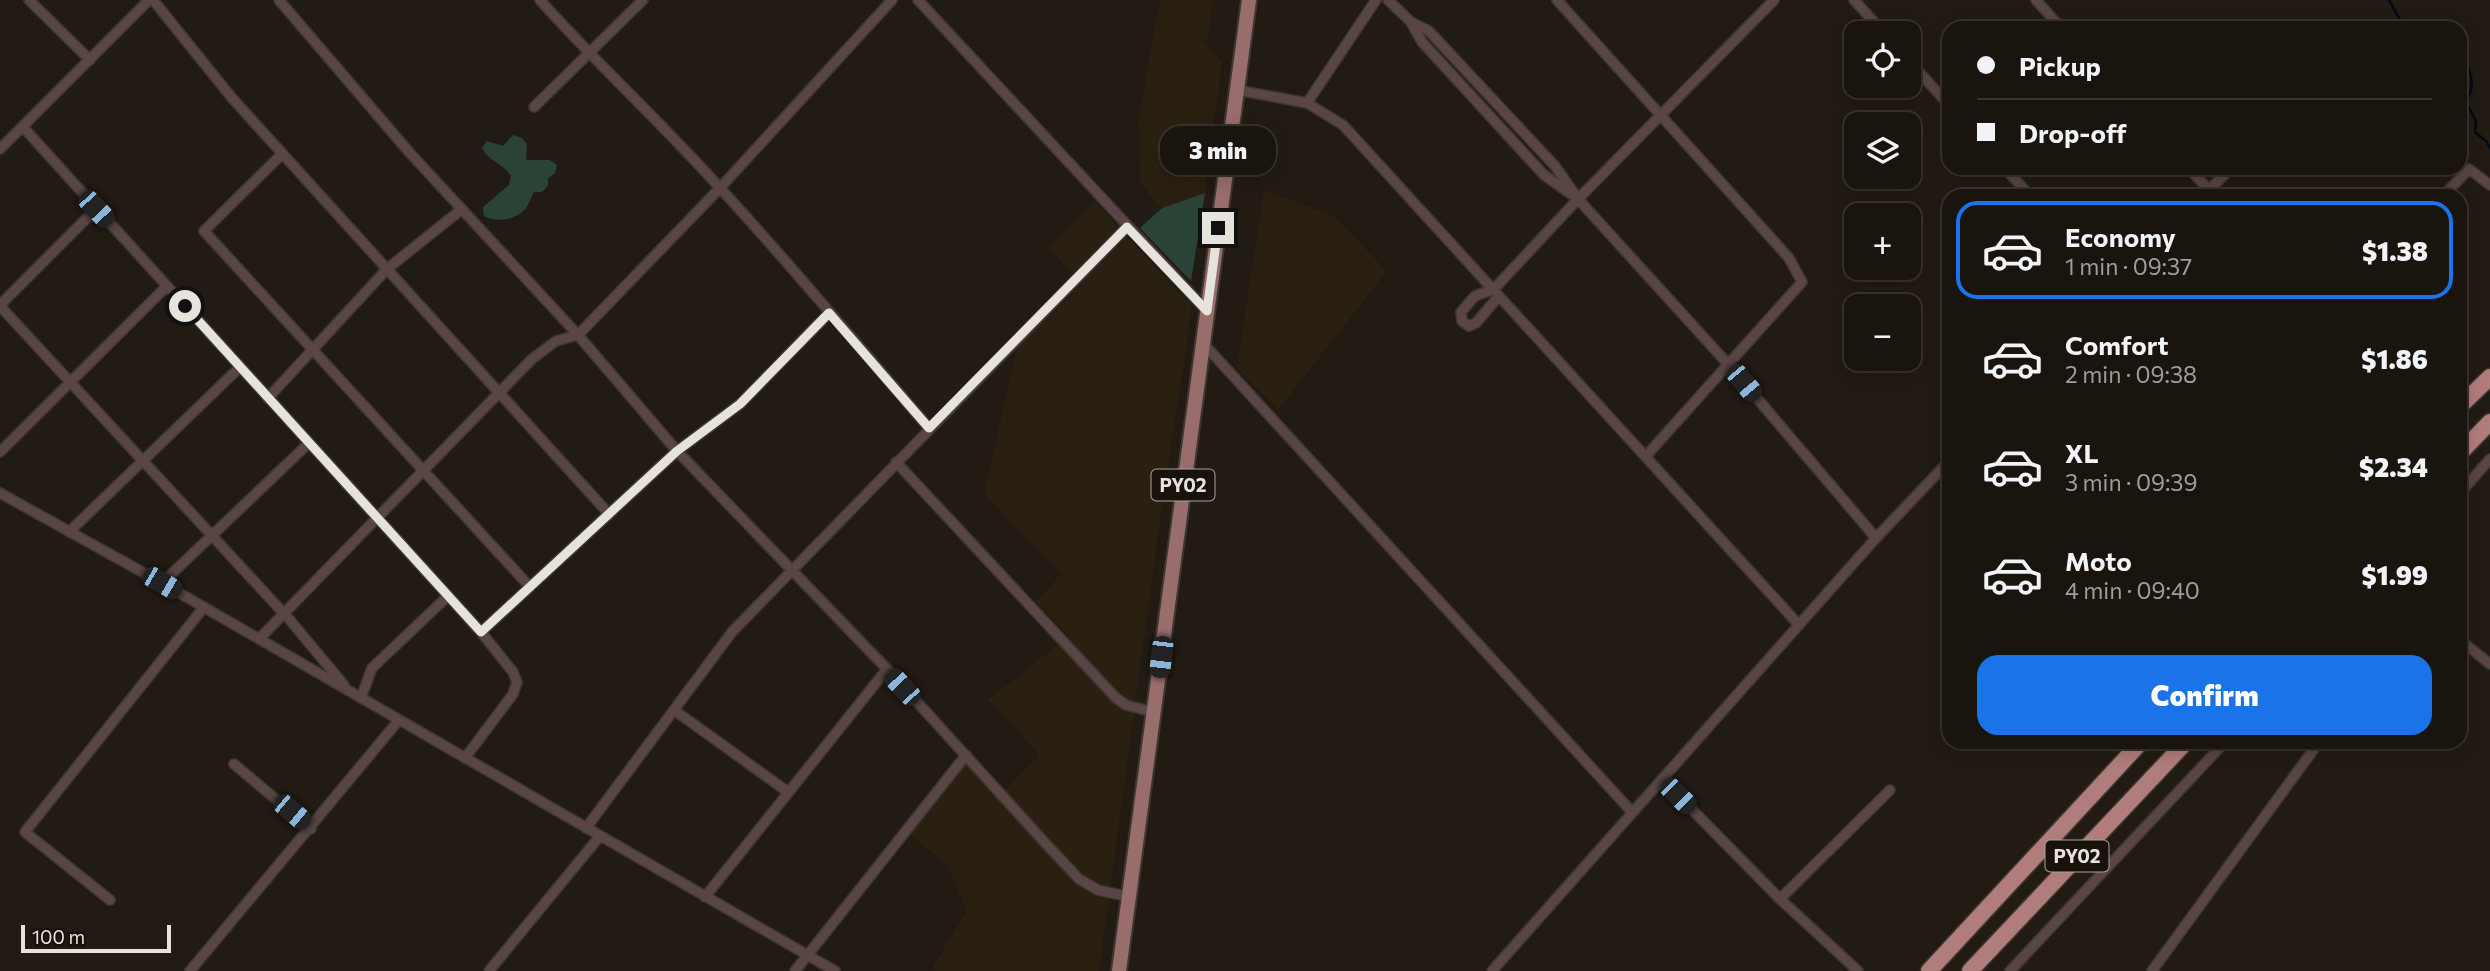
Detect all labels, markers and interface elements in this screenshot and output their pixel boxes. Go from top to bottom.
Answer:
map controls [1844,21,1921,371]
button: locate [1844,21,1921,98]
text: Pickup [2019,50,2101,81]
button: layers [1844,112,1921,189]
text: Drop-off [2019,117,2126,148]
callout: 3 min [1160,126,1276,176]
text: 3 min [1189,136,1247,164]
car [74,186,119,232]
button: + [1844,203,1921,280]
route end [1202,212,1234,244]
icon: car [1981,219,2044,282]
text: Economy [2065,221,2176,252]
text: $1.38 [2362,235,2428,266]
text: 1 min · 09:37 [2065,252,2192,280]
route start [169,290,201,322]
button: − [1844,294,1921,371]
icon: car [1981,327,2044,390]
text: Comfort [2065,329,2168,360]
text: $1.86 [2361,343,2428,374]
car [1723,360,1766,406]
text: 2 min · 09:38 [2065,360,2197,388]
icon: car [1981,435,2044,498]
text: XL [2065,437,2099,468]
text: $2.34 [2359,451,2428,482]
text: 3 min · 09:39 [2065,468,2197,496]
road number: PY02 [1152,470,1214,500]
icon: car [1981,543,2044,606]
text: Moto [2065,545,2132,576]
text: $1.99 [2361,559,2428,590]
car [139,563,186,603]
text: 4 min · 09:40 [2065,576,2200,604]
car [1149,635,1174,679]
button: Confirm [1977,655,2432,735]
car [880,664,925,710]
car [1656,774,1701,818]
car [270,790,315,834]
road number: PY02 [2046,841,2108,872]
scale bar [21,922,172,954]
text: 100 m [32,925,85,948]

